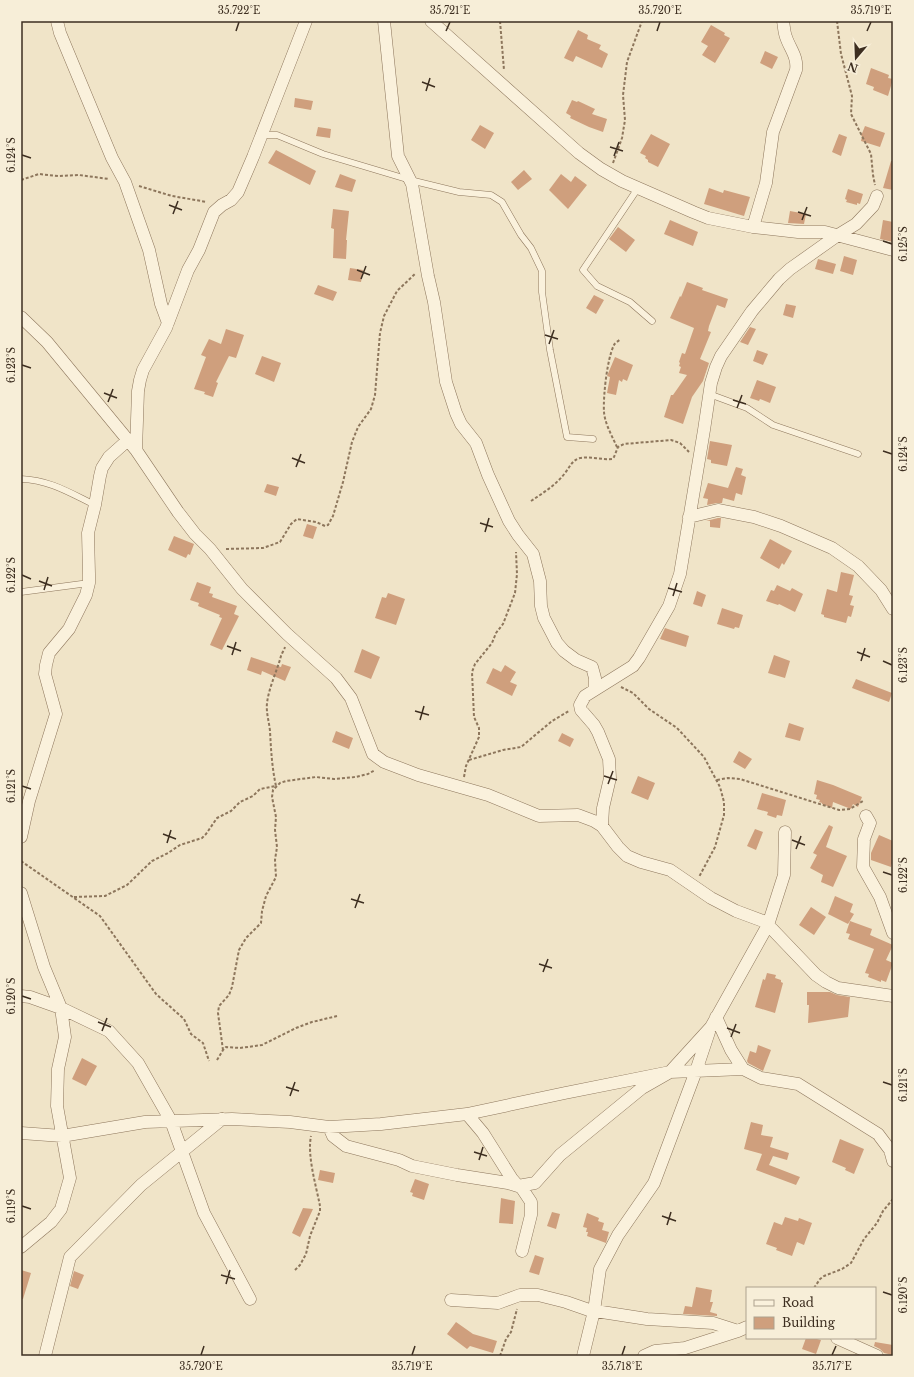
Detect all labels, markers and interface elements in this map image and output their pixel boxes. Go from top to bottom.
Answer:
text: 35.722°E [218,4,260,17]
text: 35.721°E [430,4,470,17]
text: 35.720°E [638,4,682,17]
text: 35.719°E [851,4,891,17]
north arrow [836,38,876,78]
text: N [845,59,860,76]
text: 6.124°S [5,137,18,173]
text: 6.125°S [897,226,910,262]
text: 6.123°S [5,347,18,383]
text: 6.124°S [897,436,910,472]
text: 6.122°S [5,557,18,593]
text: 6.123°S [897,647,910,683]
text: 6.121°S [5,769,18,803]
text: 6.122°S [897,857,910,893]
text: 6.120°S [5,978,18,1014]
text: 6.121°S [897,1068,910,1102]
text: 6.119°S [5,1189,18,1223]
text: 6.120°S [897,1277,910,1313]
legend [746,1287,876,1339]
text: Road [782,1295,814,1310]
text: Building [782,1315,836,1330]
text: 35.720°E [179,1360,223,1373]
text: 35.719°E [392,1360,432,1373]
text: 35.718°E [602,1360,642,1373]
text: 35.717°E [812,1360,852,1373]

